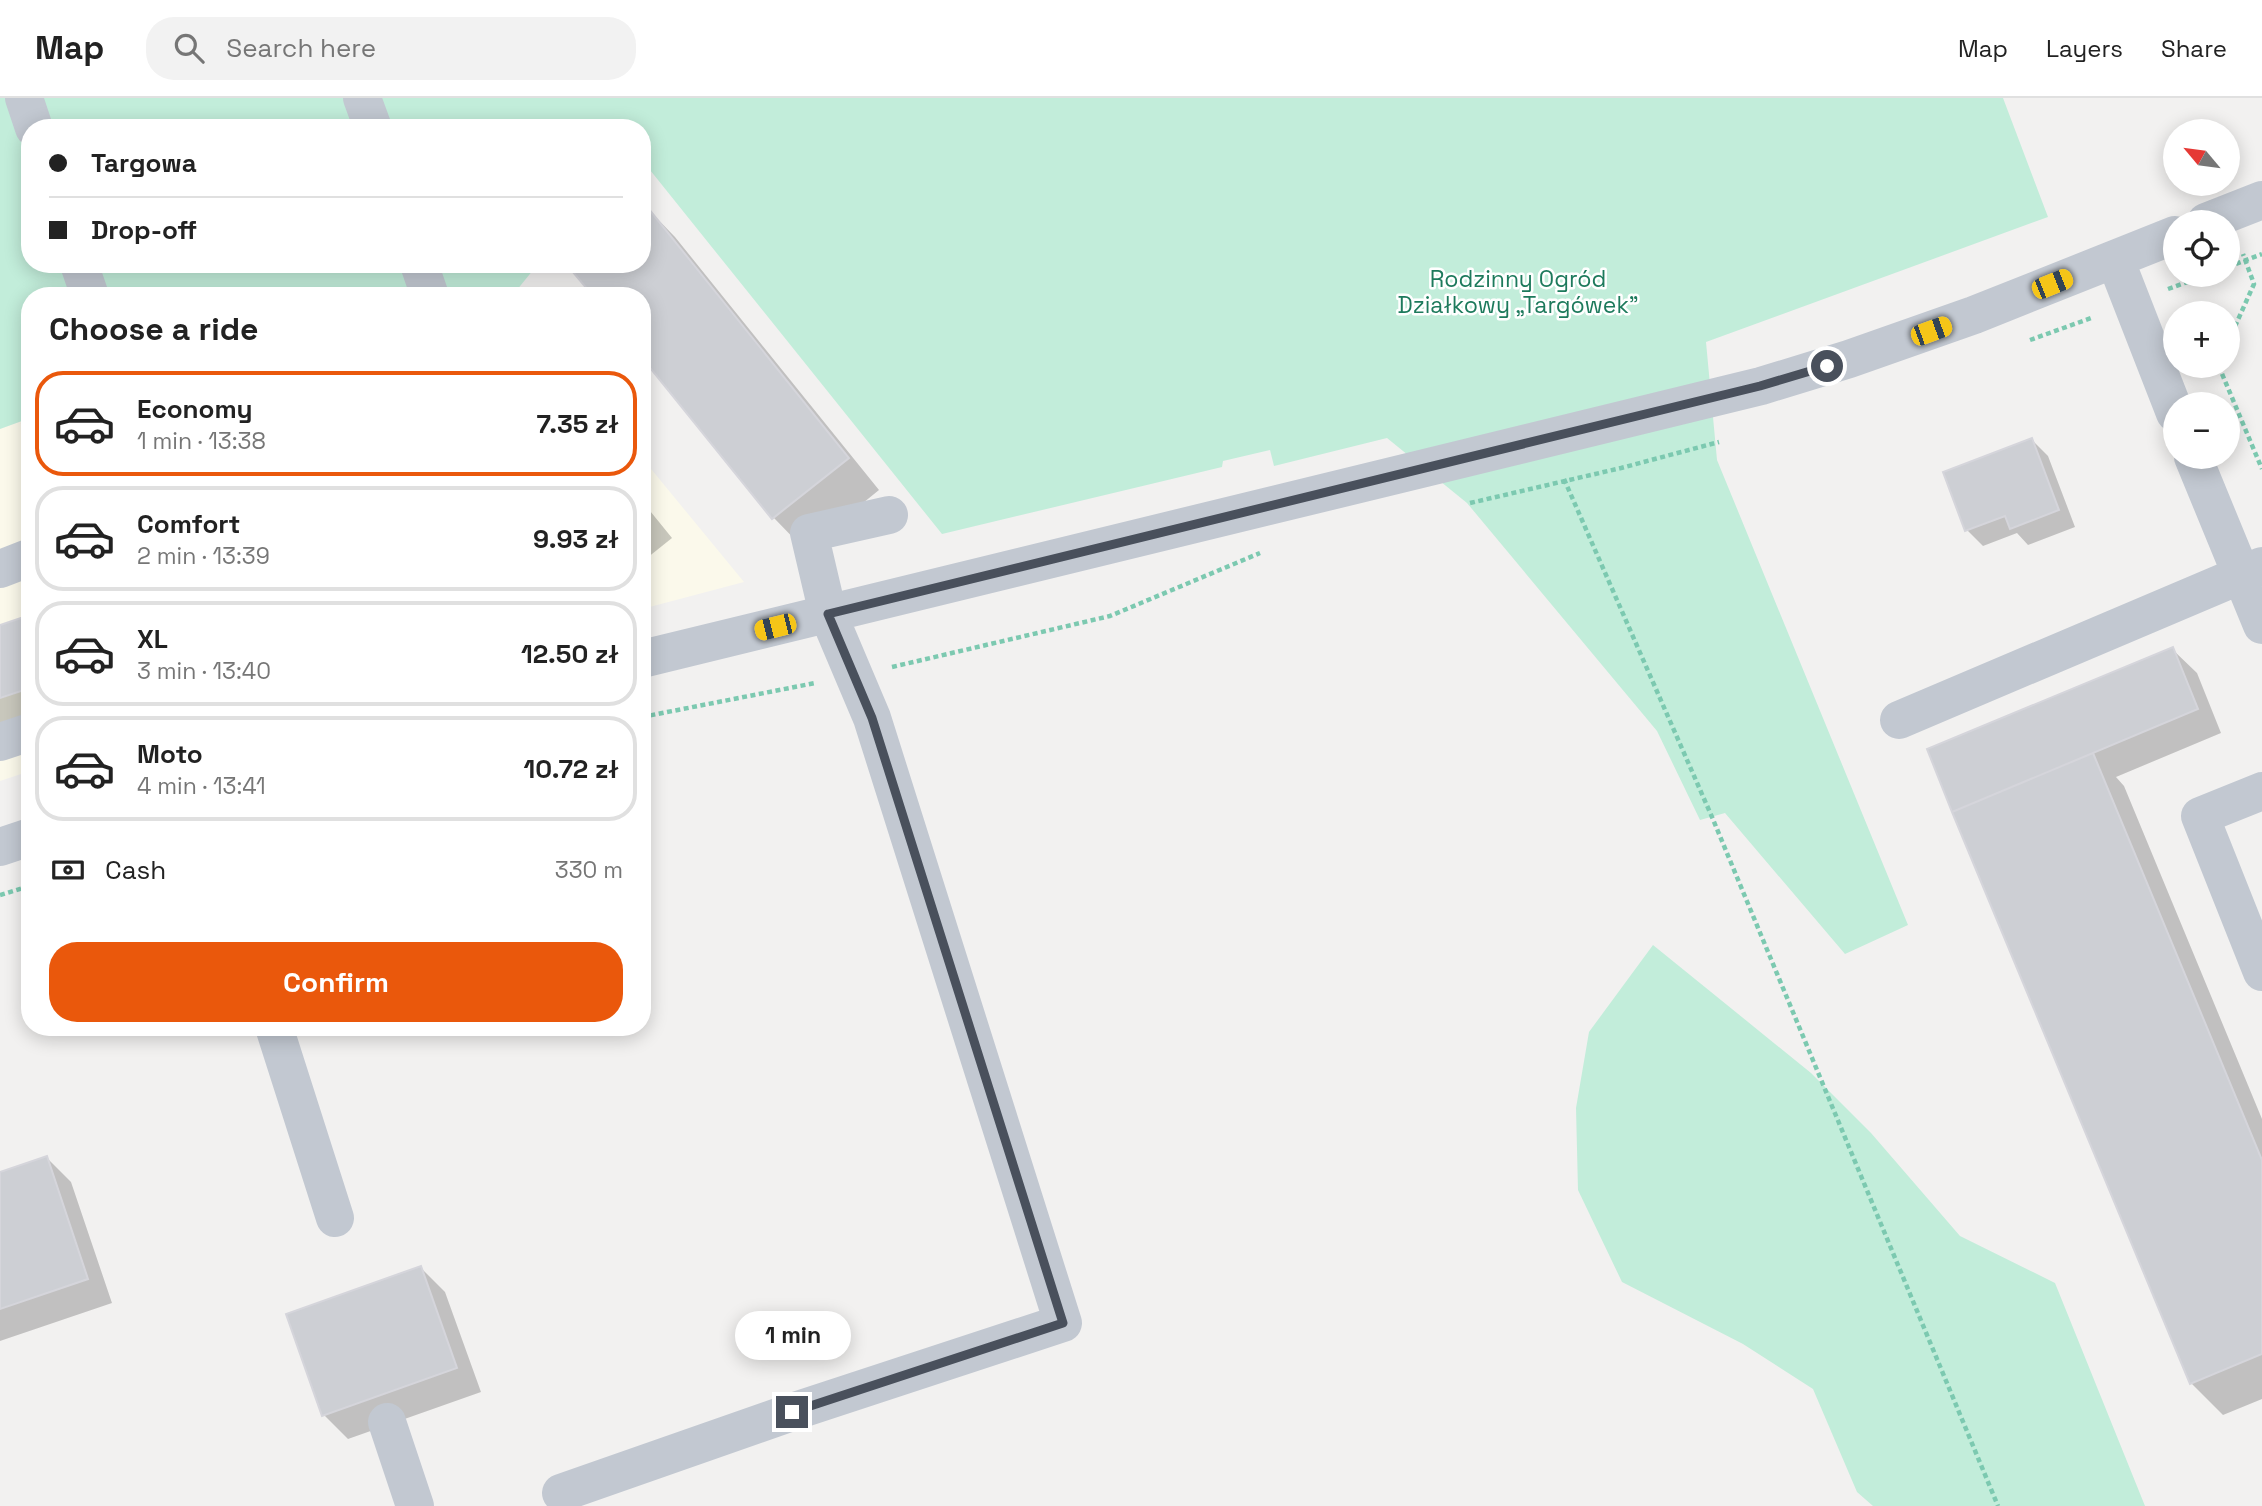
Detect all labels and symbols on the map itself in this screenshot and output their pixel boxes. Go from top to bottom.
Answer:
north arrow [2163,119,2240,196]
park label: Rodzinny Ogród Działkowy „Targówek” [1397,264,1639,320]
car [2029,266,2076,302]
car [1908,314,1955,348]
route start [1811,350,1843,382]
car [753,612,798,642]
callout: 1 min [734,1310,850,1360]
route end [776,1396,808,1428]

